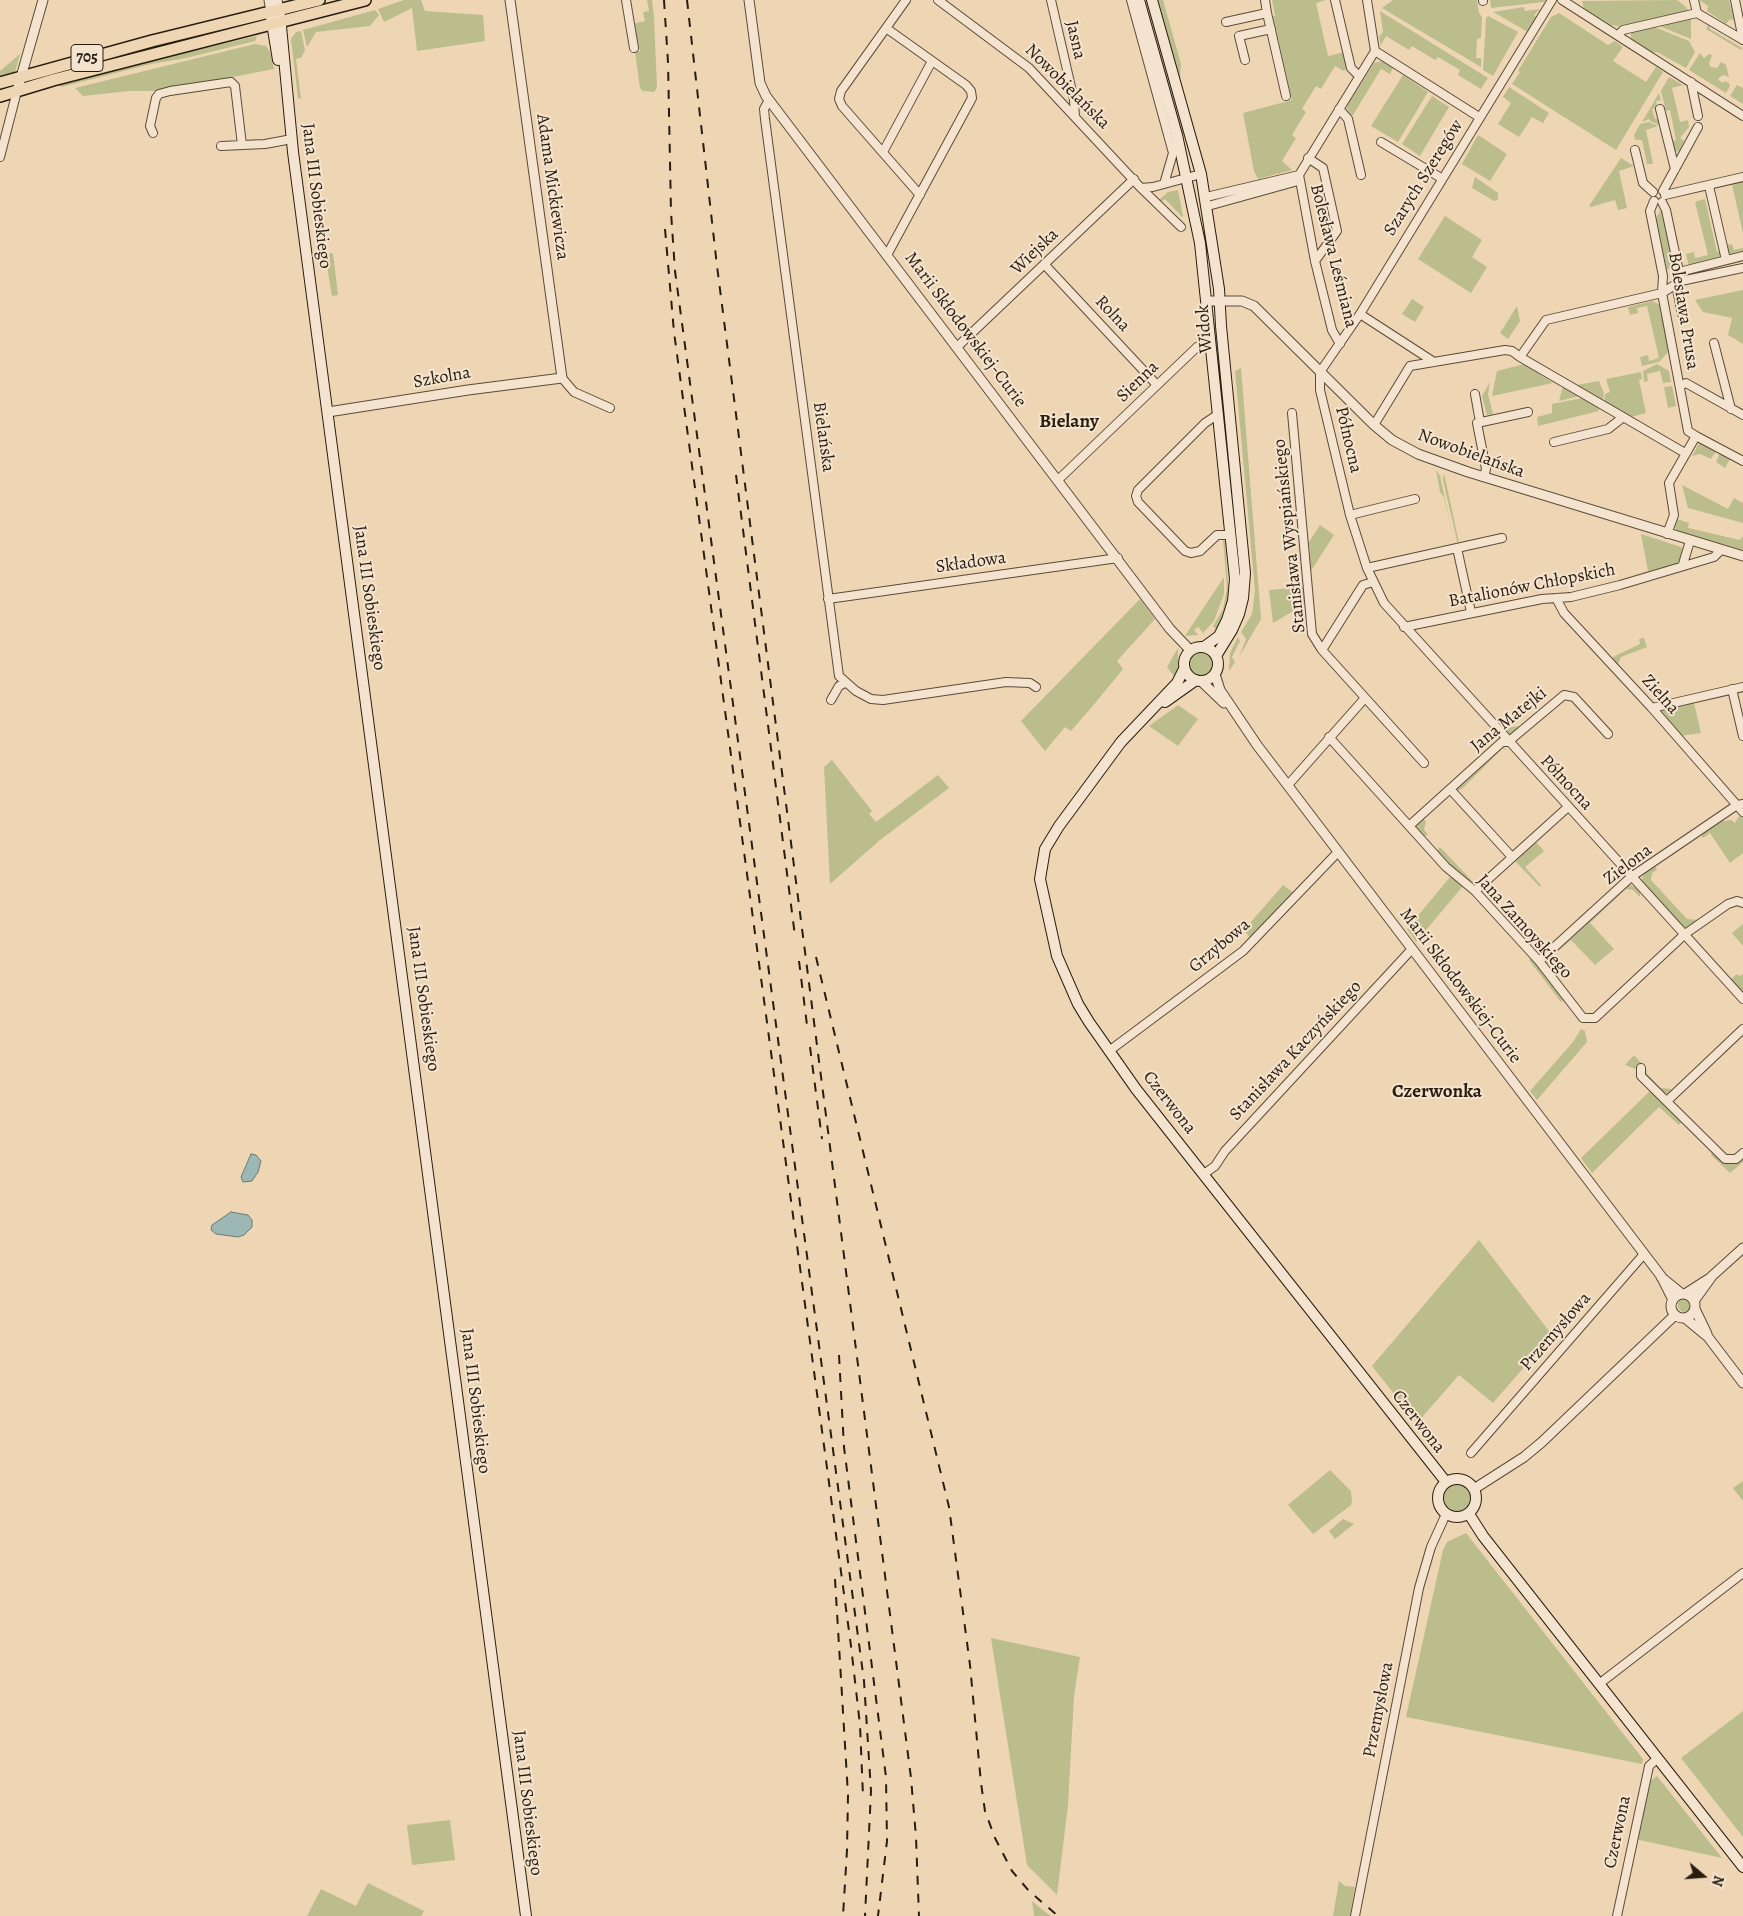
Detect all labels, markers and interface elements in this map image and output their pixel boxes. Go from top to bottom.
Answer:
street label: Jasna [1060,18,1090,62]
street label: Nowobielańska [1020,40,1114,134]
road number: 705 [71,44,103,72]
street label: Adama Mickiewicza [531,113,573,261]
street label: Szarych Szeregów [1380,116,1468,240]
street label: Jana III Sobieskiego [296,122,336,270]
street label: Bolesława Leśmiana [1305,182,1361,330]
street label: Wiejska [1007,224,1063,280]
street label: Marii Skłodowskiej-Curie [900,248,1030,412]
street label: Bolesława Prusa [1663,251,1703,371]
street label: Rolna [1090,291,1134,337]
street label: Widok [1193,304,1217,354]
street label: Sienna [1112,357,1164,407]
street label: Szkolna [412,362,472,394]
street label: Bielańska [807,400,839,474]
street label: Północna [1330,405,1366,475]
district label: Bielany [1039,411,1099,433]
street label: Nowobielańska [1415,425,1527,483]
street label: Stanisława Wyspiańskiego [1269,438,1311,634]
street label: Jana III Sobieskiego [348,524,390,672]
street label: Składowa [934,547,1008,579]
street label: Batalionów Chłopskich [1447,559,1617,613]
street label: Zielna [1637,671,1683,719]
street label: Jana Matejki [1467,683,1551,757]
street label: Północna [1535,751,1597,815]
street label: Zielona [1600,840,1656,890]
street label: Jana Zamoyskiego [1471,870,1577,984]
street label: Marii Skłodowskiej-Curie [1395,904,1525,1068]
street label: Grzybowa [1185,914,1255,978]
street label: Jana III Sobieskiego [402,925,444,1073]
street label: Stanisława Kaczyńskiego [1225,976,1367,1126]
street label: Czerwona [1138,1067,1200,1139]
district label: Czerwonka [1392,1081,1482,1103]
street label: Przemysłowa [1516,1288,1596,1376]
street label: Jana III Sobieskiego [455,1327,495,1475]
street label: Czerwona [1387,1386,1449,1458]
street label: Przemysłowa [1359,1660,1399,1760]
street label: Jana III Sobieskiego [507,1729,547,1877]
street label: Czerwona [1600,1794,1636,1870]
north arrow [1678,1851,1728,1901]
text: N [1707,1873,1728,1889]

